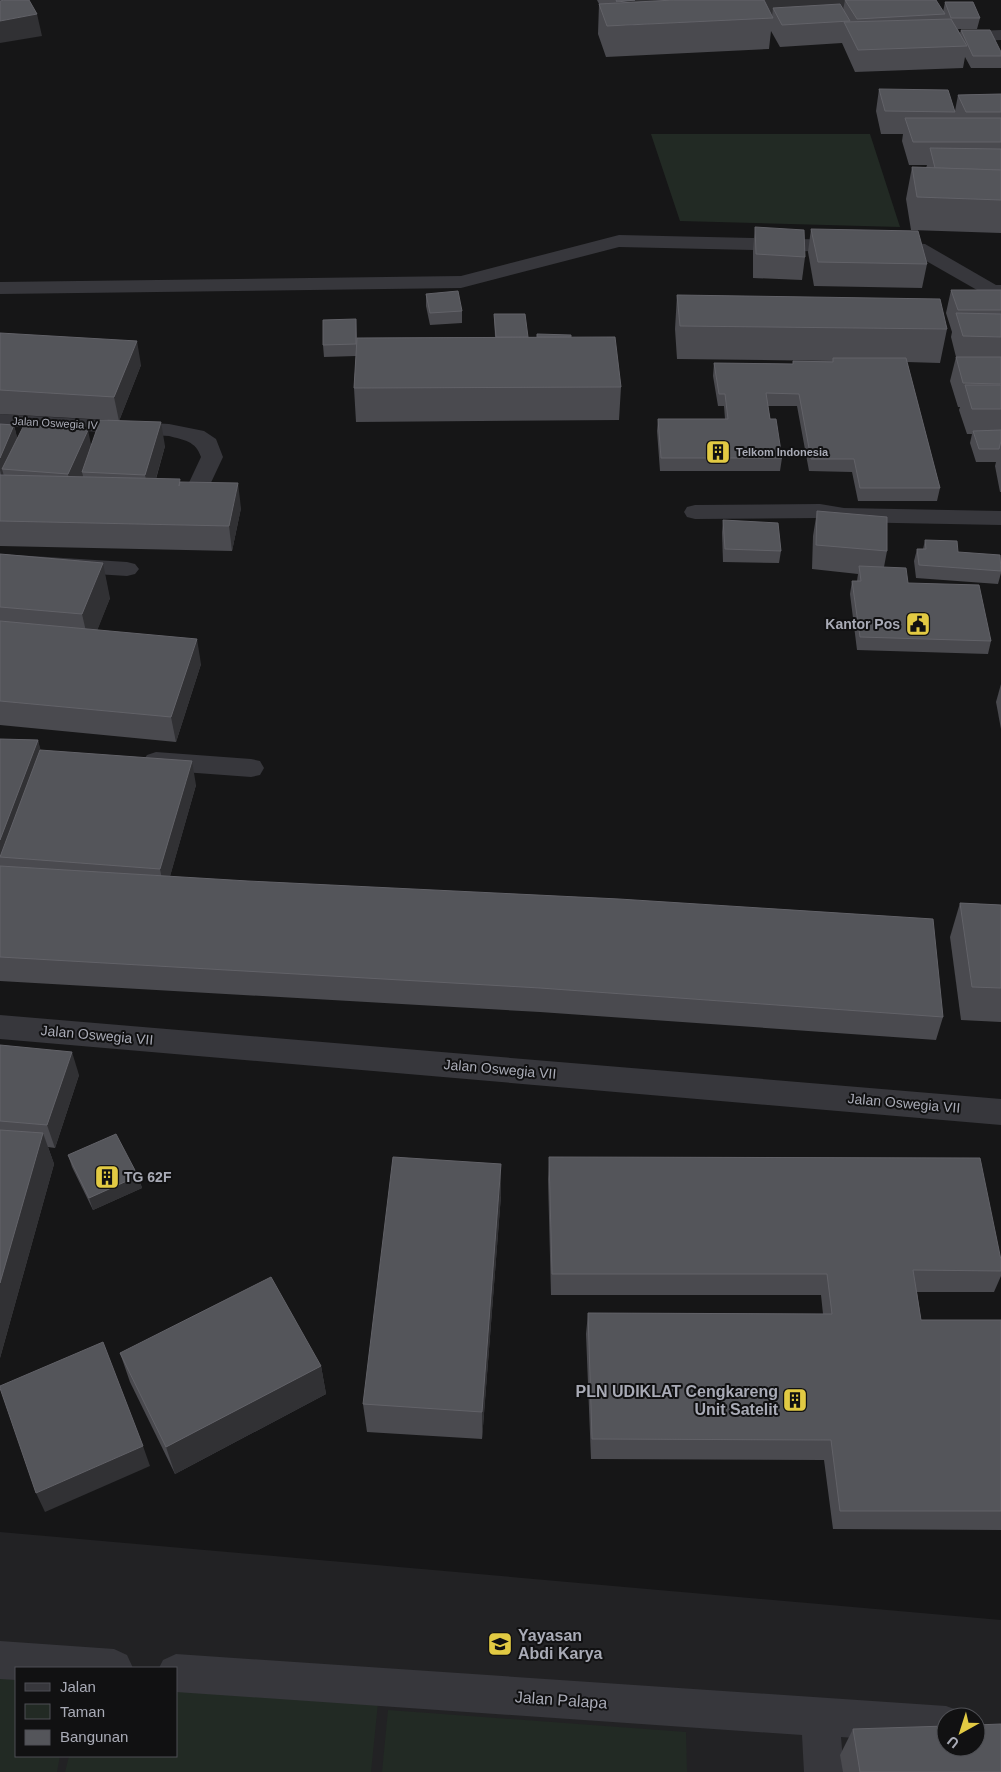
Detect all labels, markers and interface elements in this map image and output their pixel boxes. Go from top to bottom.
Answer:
street label: Jalan Oswegia IV [12,415,99,431]
building icon: Telkom Indonesia [705,439,731,465]
place label: Telkom Indonesia [736,446,829,458]
public building icon: Kantor Pos [905,611,931,637]
place label: Kantor Pos [825,616,900,632]
street label: Jalan Oswegia VII [40,1022,154,1048]
street label: Jalan Oswegia VII [443,1056,557,1082]
street label: Jalan Oswegia VII [847,1090,961,1116]
building icon: TG 62F [94,1164,120,1190]
place label: TG 62F [124,1169,172,1185]
place label: PLN UDIKLAT Cengkareng Unit Satelit [576,1383,779,1418]
building icon: PLN UDIKLAT Cengkareng Unit Satelit [782,1387,808,1413]
place label: Yayasan Abdi Karya [518,1627,603,1662]
school or university icon: Yayasan Abdi Karya [487,1631,513,1657]
legend [15,1667,178,1757]
text: Jalan [60,1678,96,1695]
street label: Jalan Palapa [514,1688,608,1712]
text: Taman [60,1703,105,1720]
north arrow [936,1707,986,1757]
text: Bangunan [60,1728,128,1745]
text: U [944,1733,962,1752]

